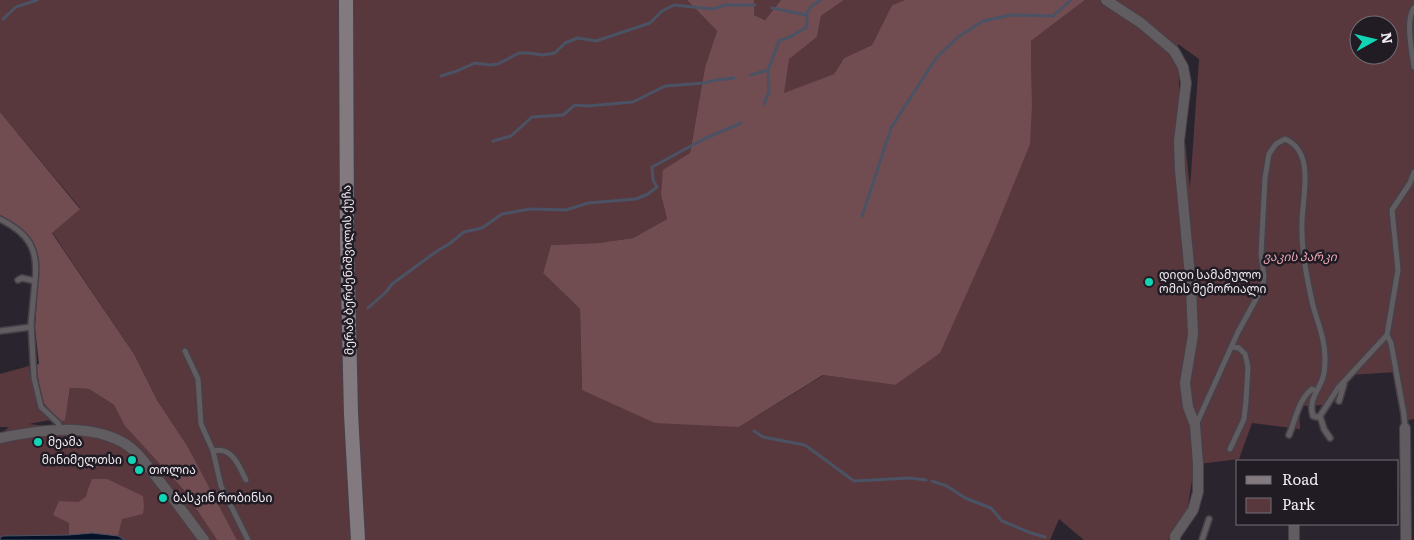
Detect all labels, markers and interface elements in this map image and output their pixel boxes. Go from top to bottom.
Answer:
north arrow [1349,15,1399,65]
text: N [1377,31,1399,46]
street label: მერაბ ბერძენიშვილის ქუჩა [337,185,357,355]
park label: ვაკის პარკი [1263,247,1338,265]
place label: დიდი სამამულო ომის მემორიალი [1159,265,1267,297]
marker: დიდი სამამულო ომის მემორიალი [1143,276,1155,288]
place label: მეამა [48,432,82,450]
marker: მეამა [32,436,44,448]
place label: მინიმელთსი [42,450,122,468]
marker: მინიმელთსი [126,454,138,466]
place label: თოლია [149,460,196,478]
legend [1236,460,1399,525]
marker: თოლია [133,464,145,476]
text: Road [1282,467,1318,490]
place label: ბასკინ რობინსი [173,488,272,506]
marker: ბასკინ რობინსი [157,492,169,504]
text: Park [1282,492,1316,515]

